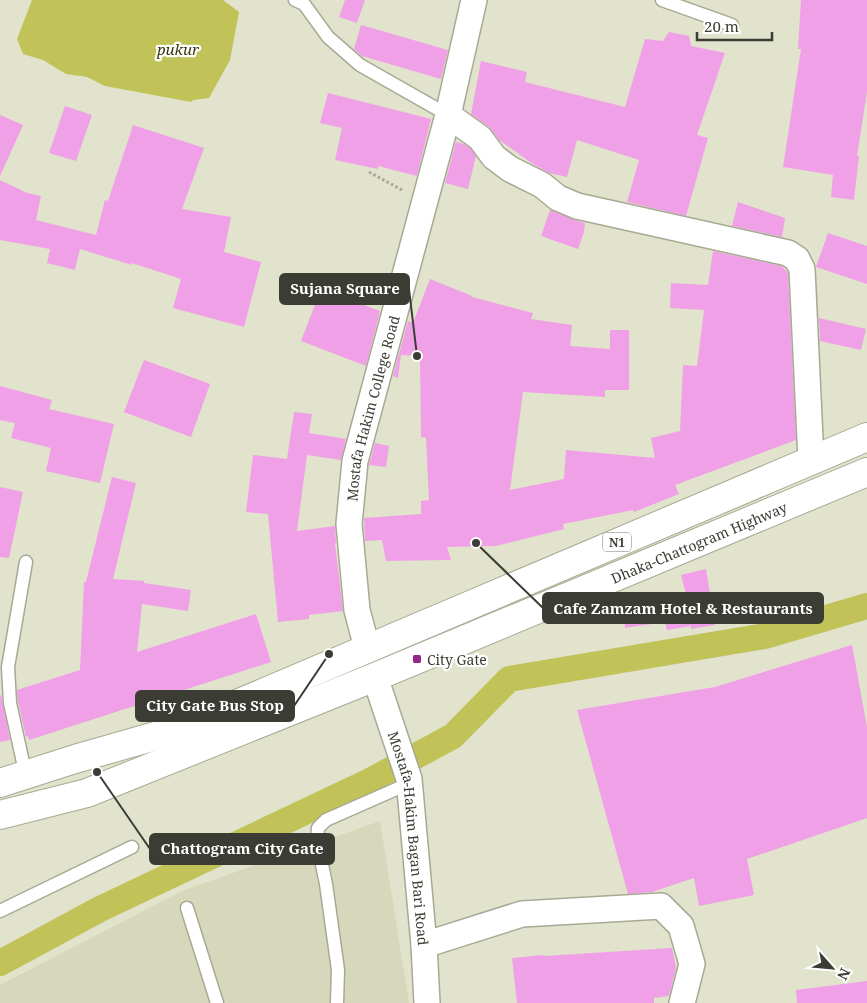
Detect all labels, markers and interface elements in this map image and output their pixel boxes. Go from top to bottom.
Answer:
scale bar [697,10,772,42]
text: 20 m [704,16,739,36]
water label: pukur [156,39,200,59]
callout: Sujana Square [280,274,409,304]
text: Sujana Square [290,278,400,298]
street label: Mostafa Hakim College Road [342,313,403,502]
street label: Dhaka-Chattogram Highway [608,497,790,587]
road number: N1 [603,532,631,552]
callout: Cafe Zamzam Hotel & Restaurants [543,593,823,623]
text: Cafe Zamzam Hotel & Restaurants [553,598,813,618]
place label: City Gate [427,650,487,669]
marker: City Gate [411,653,423,665]
callout: City Gate Bus Stop [136,691,294,721]
text: City Gate Bus Stop [146,695,284,715]
street label: Mostafa-Hakim Bagan Bari Road [384,729,434,947]
callout: Chattogram City Gate [150,834,334,864]
text: Chattogram City Gate [160,838,324,858]
north arrow [807,943,857,993]
text: N [833,965,855,983]

